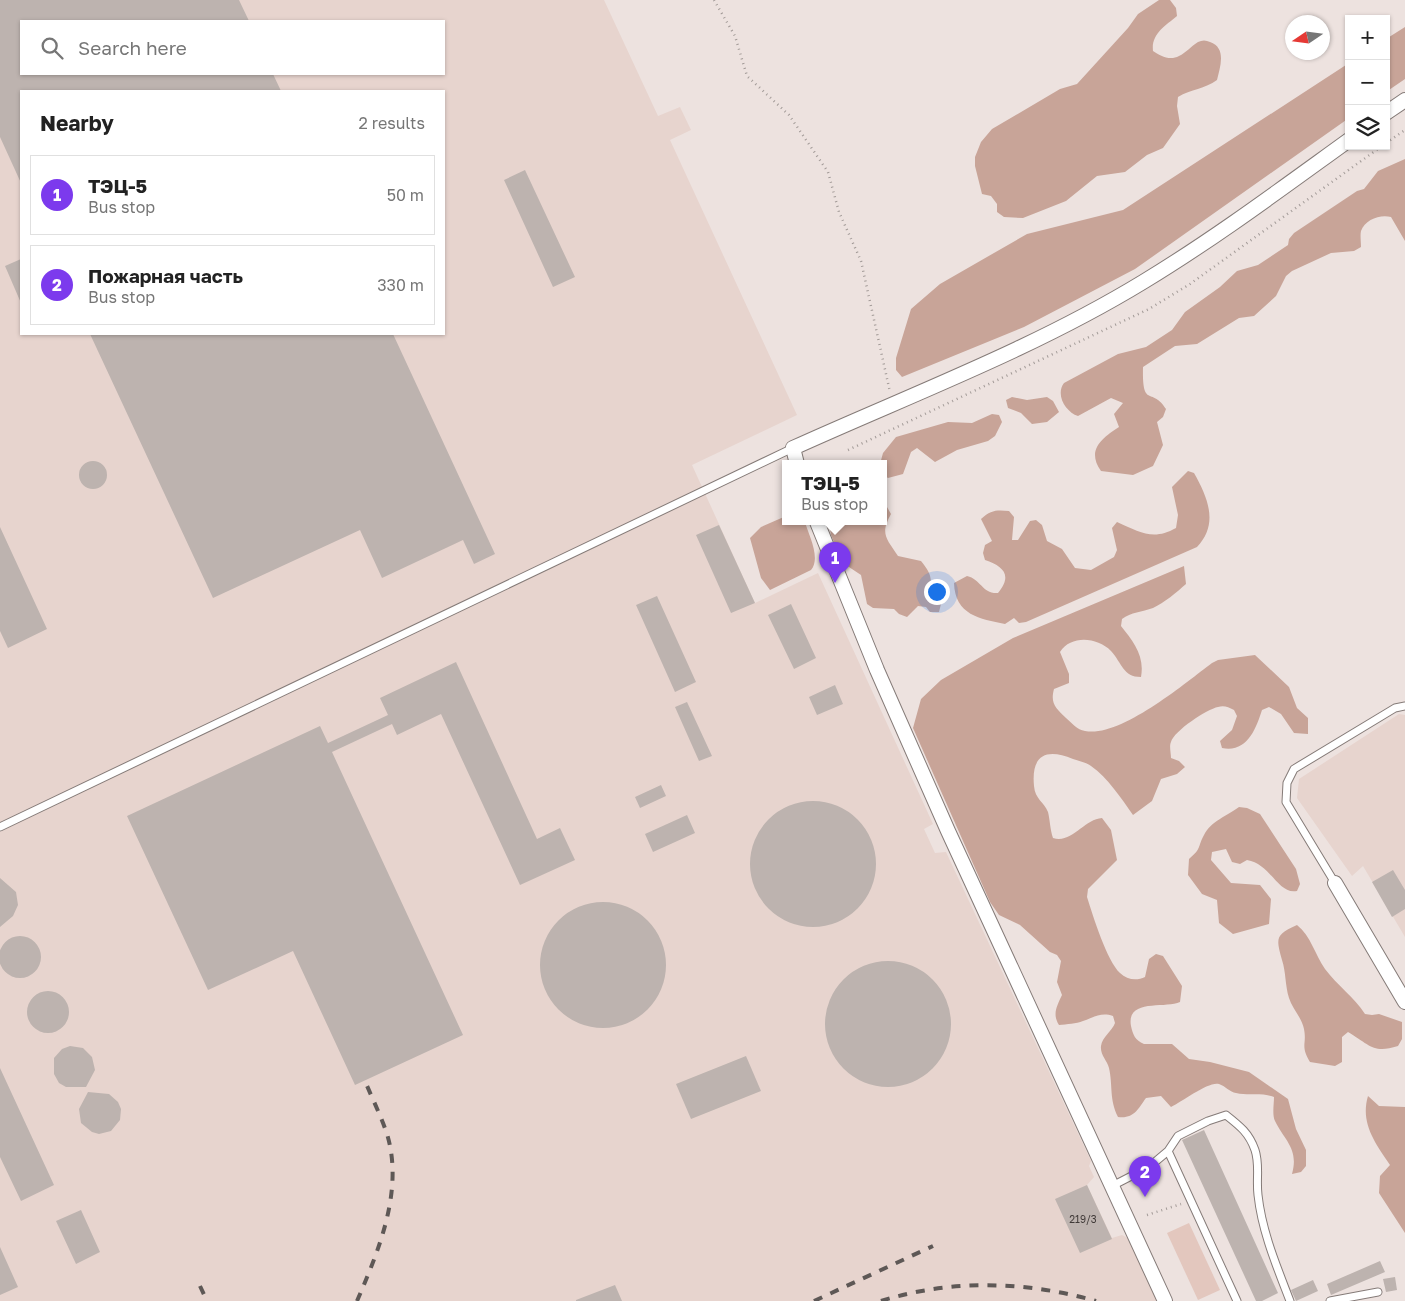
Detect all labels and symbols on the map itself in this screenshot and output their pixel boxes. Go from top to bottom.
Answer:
north arrow [1285,15,1330,60]
pin: 1 [819,542,851,583]
your location [924,579,950,605]
pin: 2 [1129,1156,1161,1197]
house number: 219/3 [1069,1213,1097,1225]

